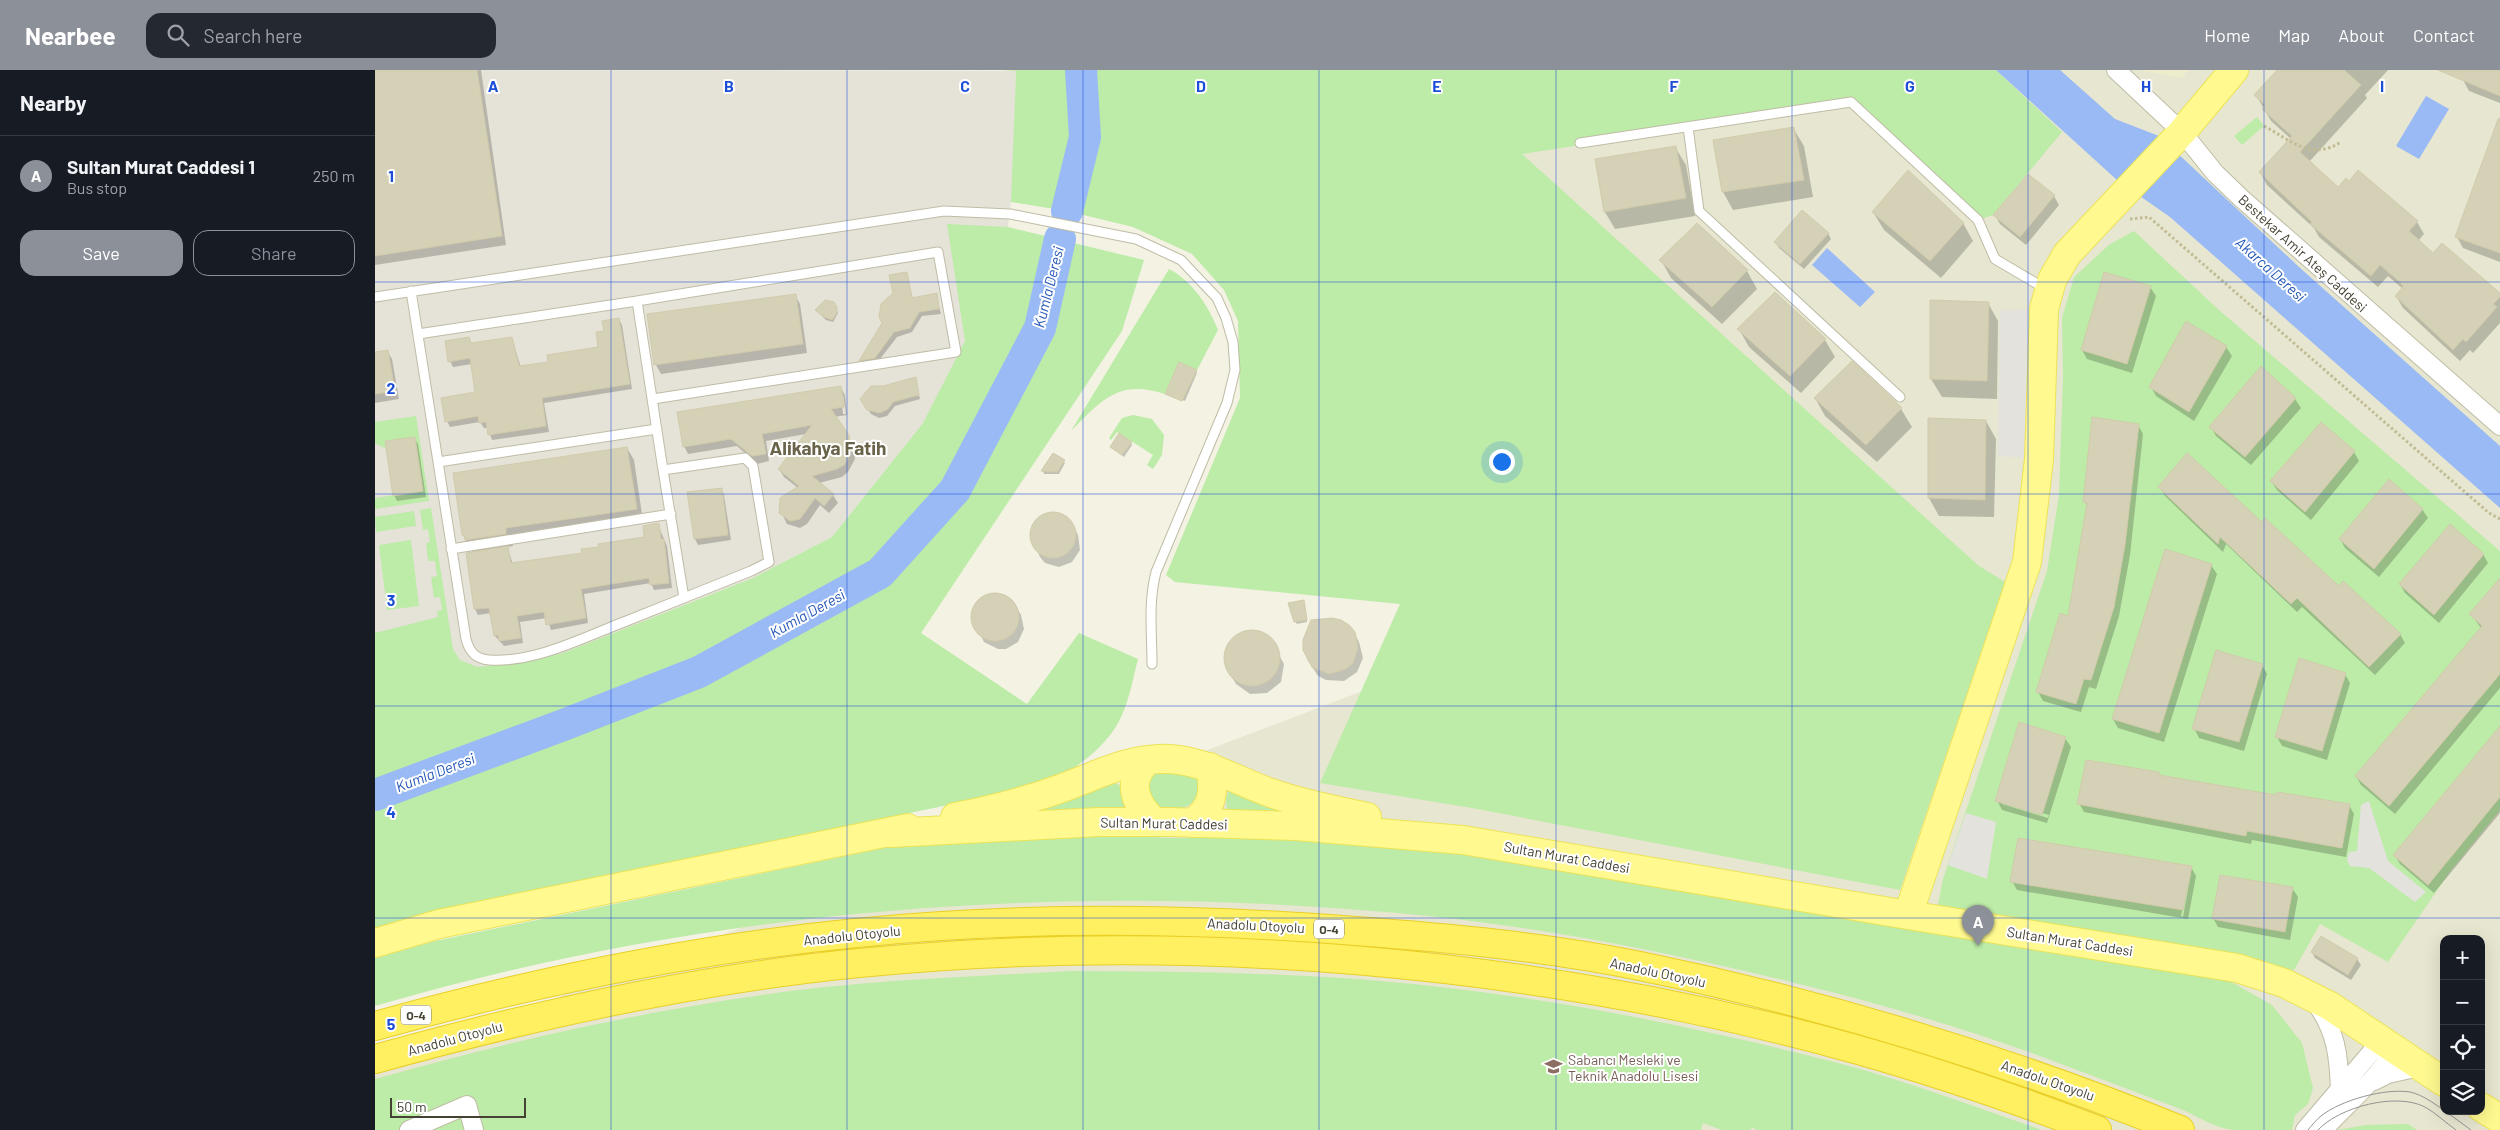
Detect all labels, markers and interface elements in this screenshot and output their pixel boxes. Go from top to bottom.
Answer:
search box [146,13,496,58]
text: Nearbee [25,21,116,50]
icon: search [164,21,192,49]
text: Search here [204,24,302,47]
text: Home [2204,24,2250,46]
text: Map [2278,24,2310,46]
text: About [2338,24,2385,46]
text: Contact [2413,24,2475,46]
text: A [488,76,499,95]
text: B [724,76,734,95]
text: C [960,76,970,95]
text: D [1196,76,1206,95]
text: E [1432,76,1442,95]
text: F [1670,76,1679,95]
text: G [1905,76,1915,95]
text: H [2141,76,2151,95]
text: I [2380,76,2384,95]
text: Nearby [20,90,86,115]
text: Sultan Murat Caddesi 1 [67,155,255,178]
text: A [31,166,41,185]
text: 250 m [313,166,355,185]
text: 1 [388,166,394,185]
text: Bus stop [67,178,127,197]
street label: Bestekar Amir Ateş Caddesi [2235,191,2371,315]
button: Save [20,230,183,276]
button: Share [193,230,355,276]
water label: Akarca Deresi [2232,233,2310,305]
water label: Kumla Deresi [1029,244,1067,330]
text: 2 [387,378,396,397]
district label: Alikahya Fatih [770,436,886,459]
your location [1489,449,1515,475]
water label: Kumla Deresi [766,585,848,641]
text: 3 [387,590,395,609]
water label: Kumla Deresi [393,749,477,795]
text: 4 [386,802,396,821]
street label: Sultan Murat Caddesi [1100,813,1228,833]
street label: Sultan Murat Caddesi [1503,838,1631,876]
pin: A [1962,905,1994,946]
street label: Anadolu Otoyolu [1207,914,1305,936]
road number: O-4 [1314,920,1344,939]
street label: Anadolu Otoyolu [803,921,901,949]
street label: Sultan Murat Caddesi [2006,923,2134,959]
map controls [2440,935,2485,1115]
button: + [2440,935,2485,980]
street label: Anadolu Otoyolu [1609,954,1707,990]
button: − [2440,980,2485,1025]
road number: O-4 [401,1006,431,1024]
text: 5 [387,1014,396,1033]
street label: Anadolu Otoyolu [406,1017,504,1059]
button: locate [2440,1025,2485,1070]
place label: Sabancı Mesleki ve Teknik Anadolu Lisesi [1568,1051,1698,1084]
street label: Anadolu Otoyolu [1999,1056,2097,1104]
school or university icon: Sabancı Mesleki ve Teknik Anadolu Lisesi [1544,1057,1564,1077]
button: layers [2440,1070,2485,1115]
scale bar [390,1095,526,1118]
text: 50 m [397,1098,426,1115]

